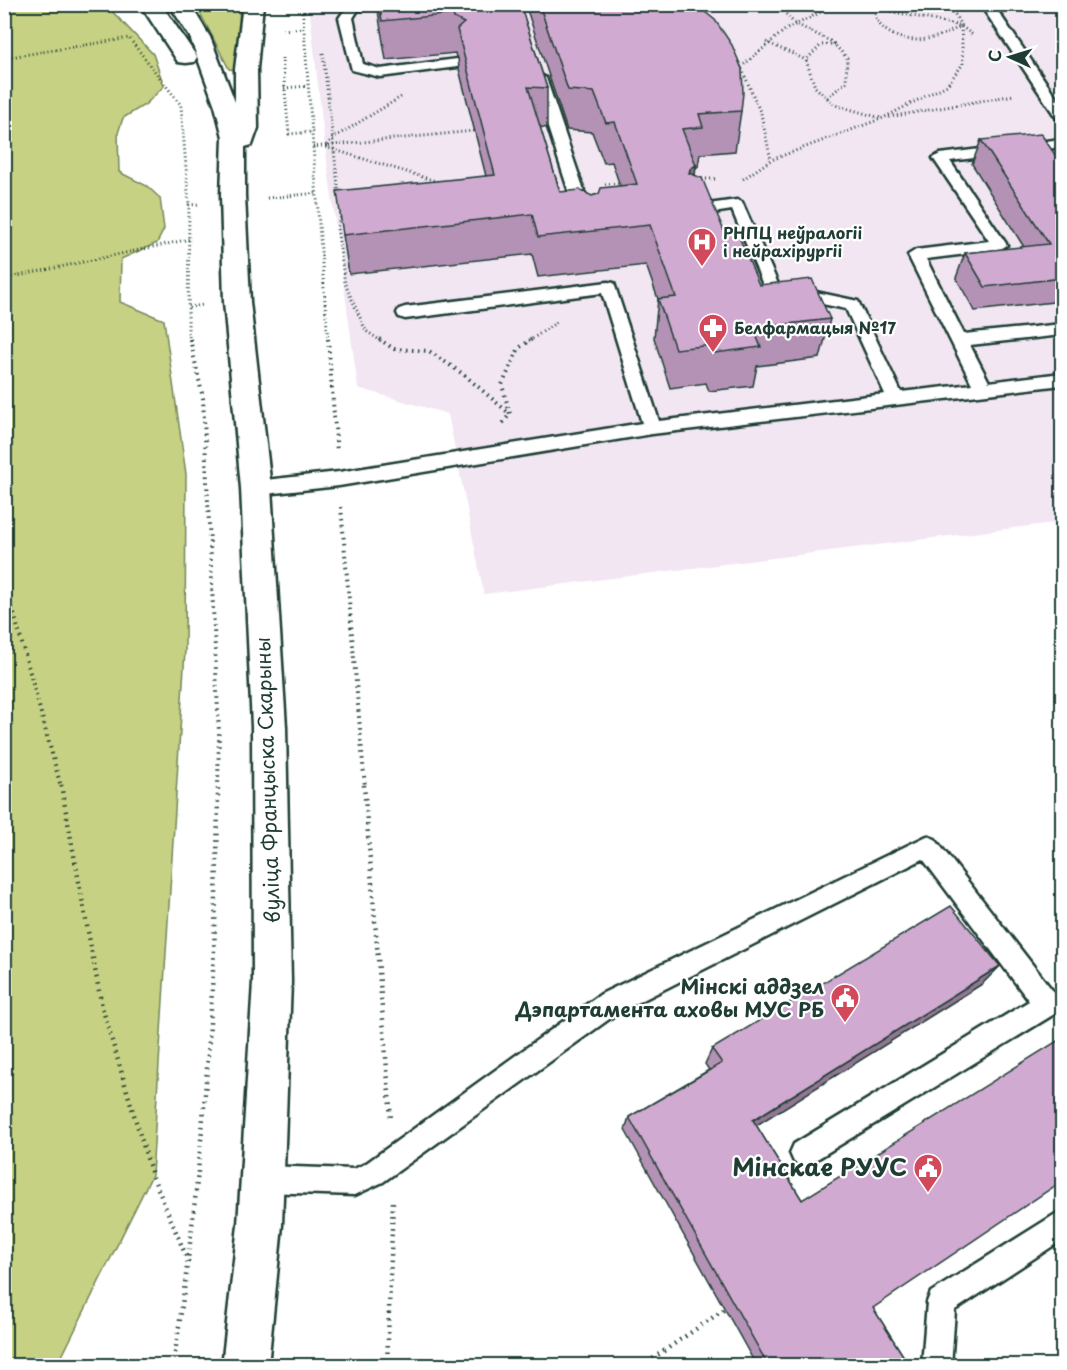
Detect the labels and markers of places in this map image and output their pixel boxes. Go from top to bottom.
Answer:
place label: РНПЦ неўралогіі і нейрахірургіі [723,220,863,262]
hospital icon: РНПЦ неўралогіі і нейрахірургіі [686,226,718,268]
pharmacy icon: Белфармацыя №17 [697,312,729,354]
place label: Белфармацыя №17 [734,315,896,339]
place label: Мінскі аддзел Дэпартамента аховы МУС РБ [515,971,824,1024]
public building icon: Мінскі аддзел Дэпартамента аховы МУС РБ [829,982,861,1024]
place label: Мінскае РУУС [732,1148,907,1184]
public building icon: Мінскае РУУС [912,1152,944,1194]

